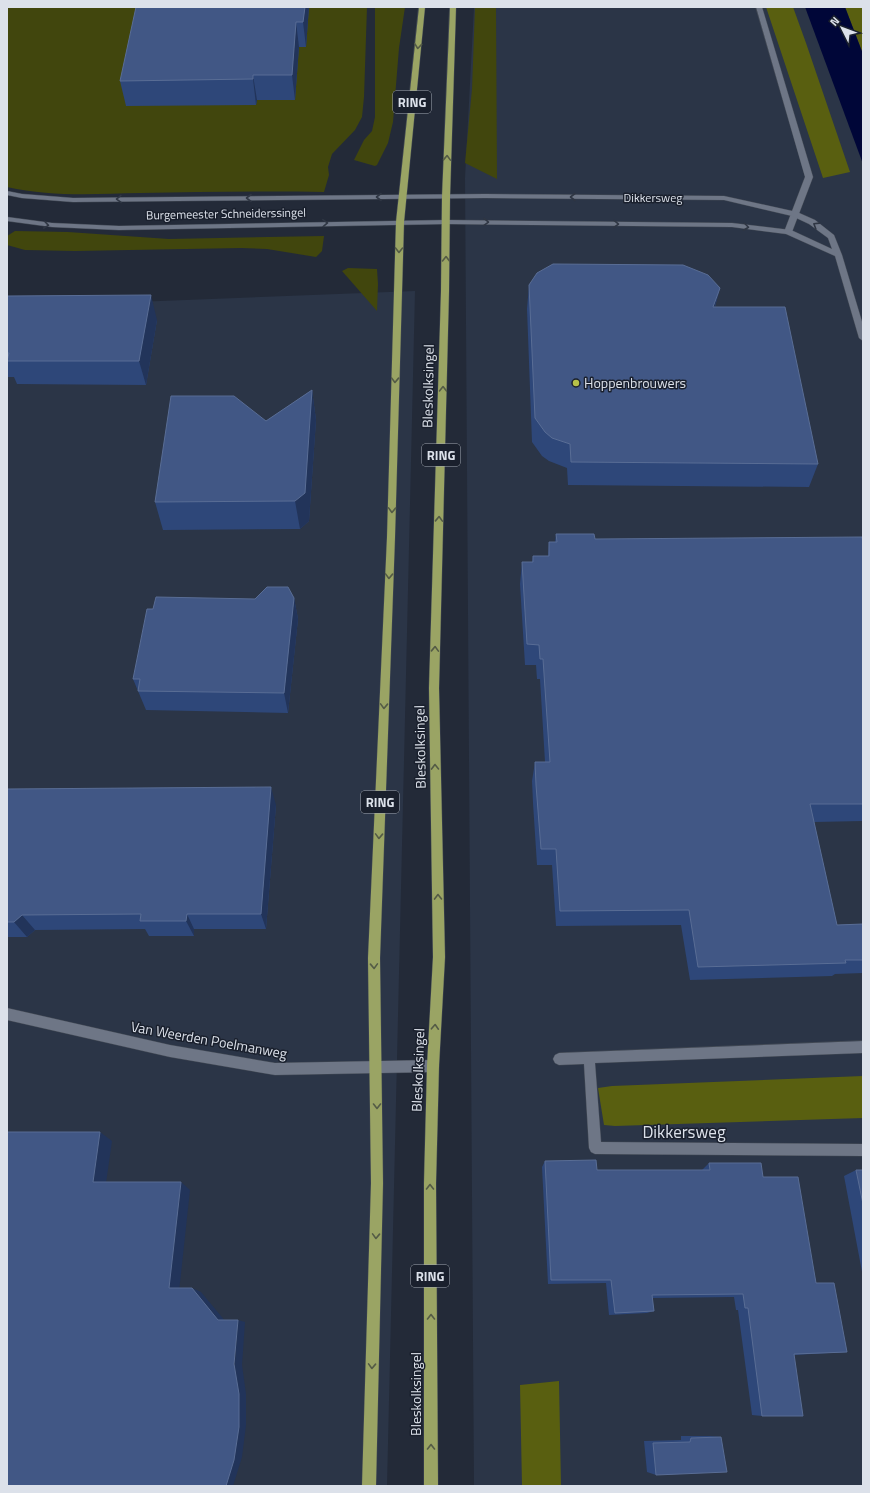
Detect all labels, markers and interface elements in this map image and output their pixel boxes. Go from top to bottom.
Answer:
north arrow [822,8,862,48]
text: N [826,13,843,29]
one-way arrow [414,43,423,49]
road number: RING [393,91,431,113]
one-way arrow [443,155,452,161]
street label: Dikkersweg [624,188,682,207]
one-way arrow [376,193,382,201]
one-way arrow [570,193,576,201]
one-way arrow [246,194,252,202]
one-way arrow [116,195,122,203]
street label: Burgemeester Schneiderssingel [146,203,306,224]
one-way arrow [483,218,489,226]
one-way arrow [322,219,328,227]
one-way arrow [613,219,619,228]
one-way arrow [43,220,49,229]
one-way arrow [742,222,749,231]
one-way arrow [813,222,820,229]
one-way arrow [395,247,403,253]
one-way arrow [441,256,450,262]
street label: Bleskolksingel [416,344,439,428]
place label: Hoppenbrouwers [584,372,686,393]
one-way arrow [391,377,400,383]
marker: Hoppenbrouwers [571,378,581,388]
one-way arrow [438,386,447,392]
road number: RING [422,444,460,466]
one-way arrow [388,507,396,513]
one-way arrow [435,516,443,522]
one-way arrow [385,573,394,579]
one-way arrow [431,646,439,652]
one-way arrow [380,703,388,709]
street label: Bleskolksingel [408,705,431,789]
one-way arrow [431,764,439,770]
road number: RING [361,791,399,813]
one-way arrow [375,833,383,839]
one-way arrow [434,894,442,900]
one-way arrow [370,963,378,969]
street label: Van Weerden Poelmanweg [129,1015,289,1064]
one-way arrow [430,1024,439,1030]
street label: Bleskolksingel [406,1028,429,1112]
one-way arrow [372,1103,381,1109]
street label: Dikkersweg [642,1119,726,1145]
one-way arrow [426,1184,434,1190]
one-way arrow [371,1233,380,1239]
road number: RING [411,1265,449,1287]
one-way arrow [427,1314,435,1320]
street label: Bleskolksingel [405,1352,426,1436]
one-way arrow [368,1363,376,1369]
one-way arrow [427,1444,435,1450]

